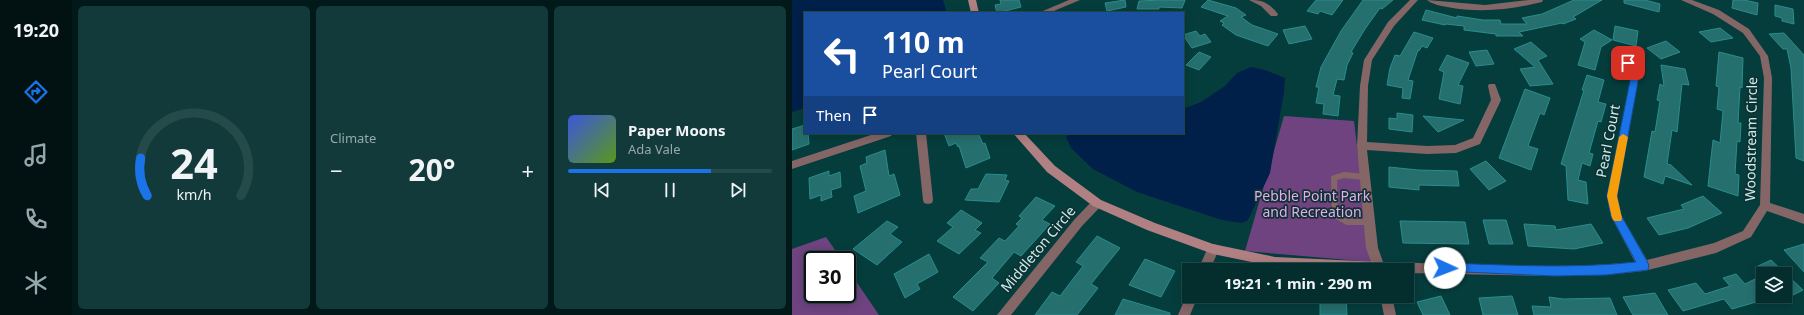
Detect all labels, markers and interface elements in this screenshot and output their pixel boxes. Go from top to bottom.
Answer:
text: 19:20 [13,18,59,42]
text: 110 m [882,23,965,61]
icon: left [816,28,868,80]
pin [1611,46,1645,80]
icon: arrive [1617,52,1639,74]
text: Pearl Court [882,59,977,83]
street label: Woodstream Circle [1740,77,1761,201]
icon: directions [22,78,50,106]
street label: Pearl Court [1591,103,1624,179]
icon: arrive [859,104,881,126]
text: Then [816,105,851,125]
text: Paper Moons [628,120,726,140]
text: Climate [330,129,376,147]
text: 24 [170,134,218,190]
text: Ada Vale [628,140,681,158]
icon: music [22,141,50,169]
text: 20° [408,149,456,190]
text: − [330,155,343,185]
text: + [521,155,534,185]
icon: previous [591,179,613,201]
icon: pause [659,179,681,201]
icon: next [727,179,749,201]
text: km/h [176,184,212,203]
park label: Pebble Point Park and Recreation [1254,186,1371,221]
street label: Middleton Circle [996,201,1079,296]
icon: phone [22,205,50,233]
position arrow [1424,247,1466,289]
speed limit sign: 30 [804,251,856,303]
map controls [1756,267,1792,303]
button: layers [1756,267,1792,303]
icon: climate [22,269,50,297]
text: 19:21 · 1 min · 290 m [1224,273,1372,293]

